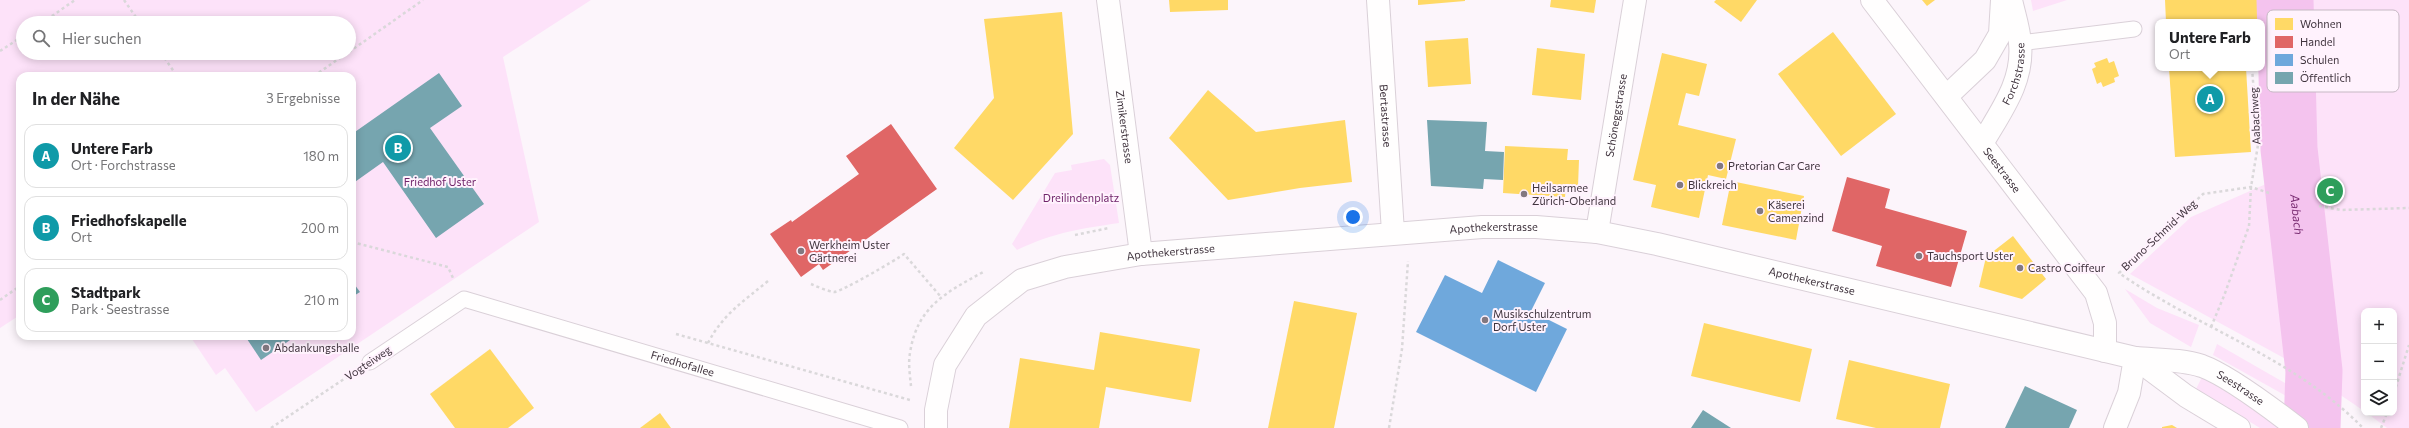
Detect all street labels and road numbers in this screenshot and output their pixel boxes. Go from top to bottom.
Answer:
street label: Forchstrasse [1999,42,2026,107]
street label: Schöneggstrasse [1602,73,1629,158]
street label: Bertastrasse [1377,84,1395,148]
street label: Aabachweg [2247,87,2262,145]
street label: Zimikerstrasse [1114,89,1136,164]
street label: Seestrasse [1981,145,2024,195]
street label: Bruno-Schmid-Weg [2118,196,2199,273]
street label: Apothekerstrasse [1449,220,1538,236]
street label: Apothekerstrasse [1126,241,1215,262]
street label: Apothekerstrasse [1768,264,1857,297]
street label: Vogteiweg [342,342,393,383]
street label: Friedhofallee [649,348,716,379]
street label: Seestrasse [2215,367,2267,407]

